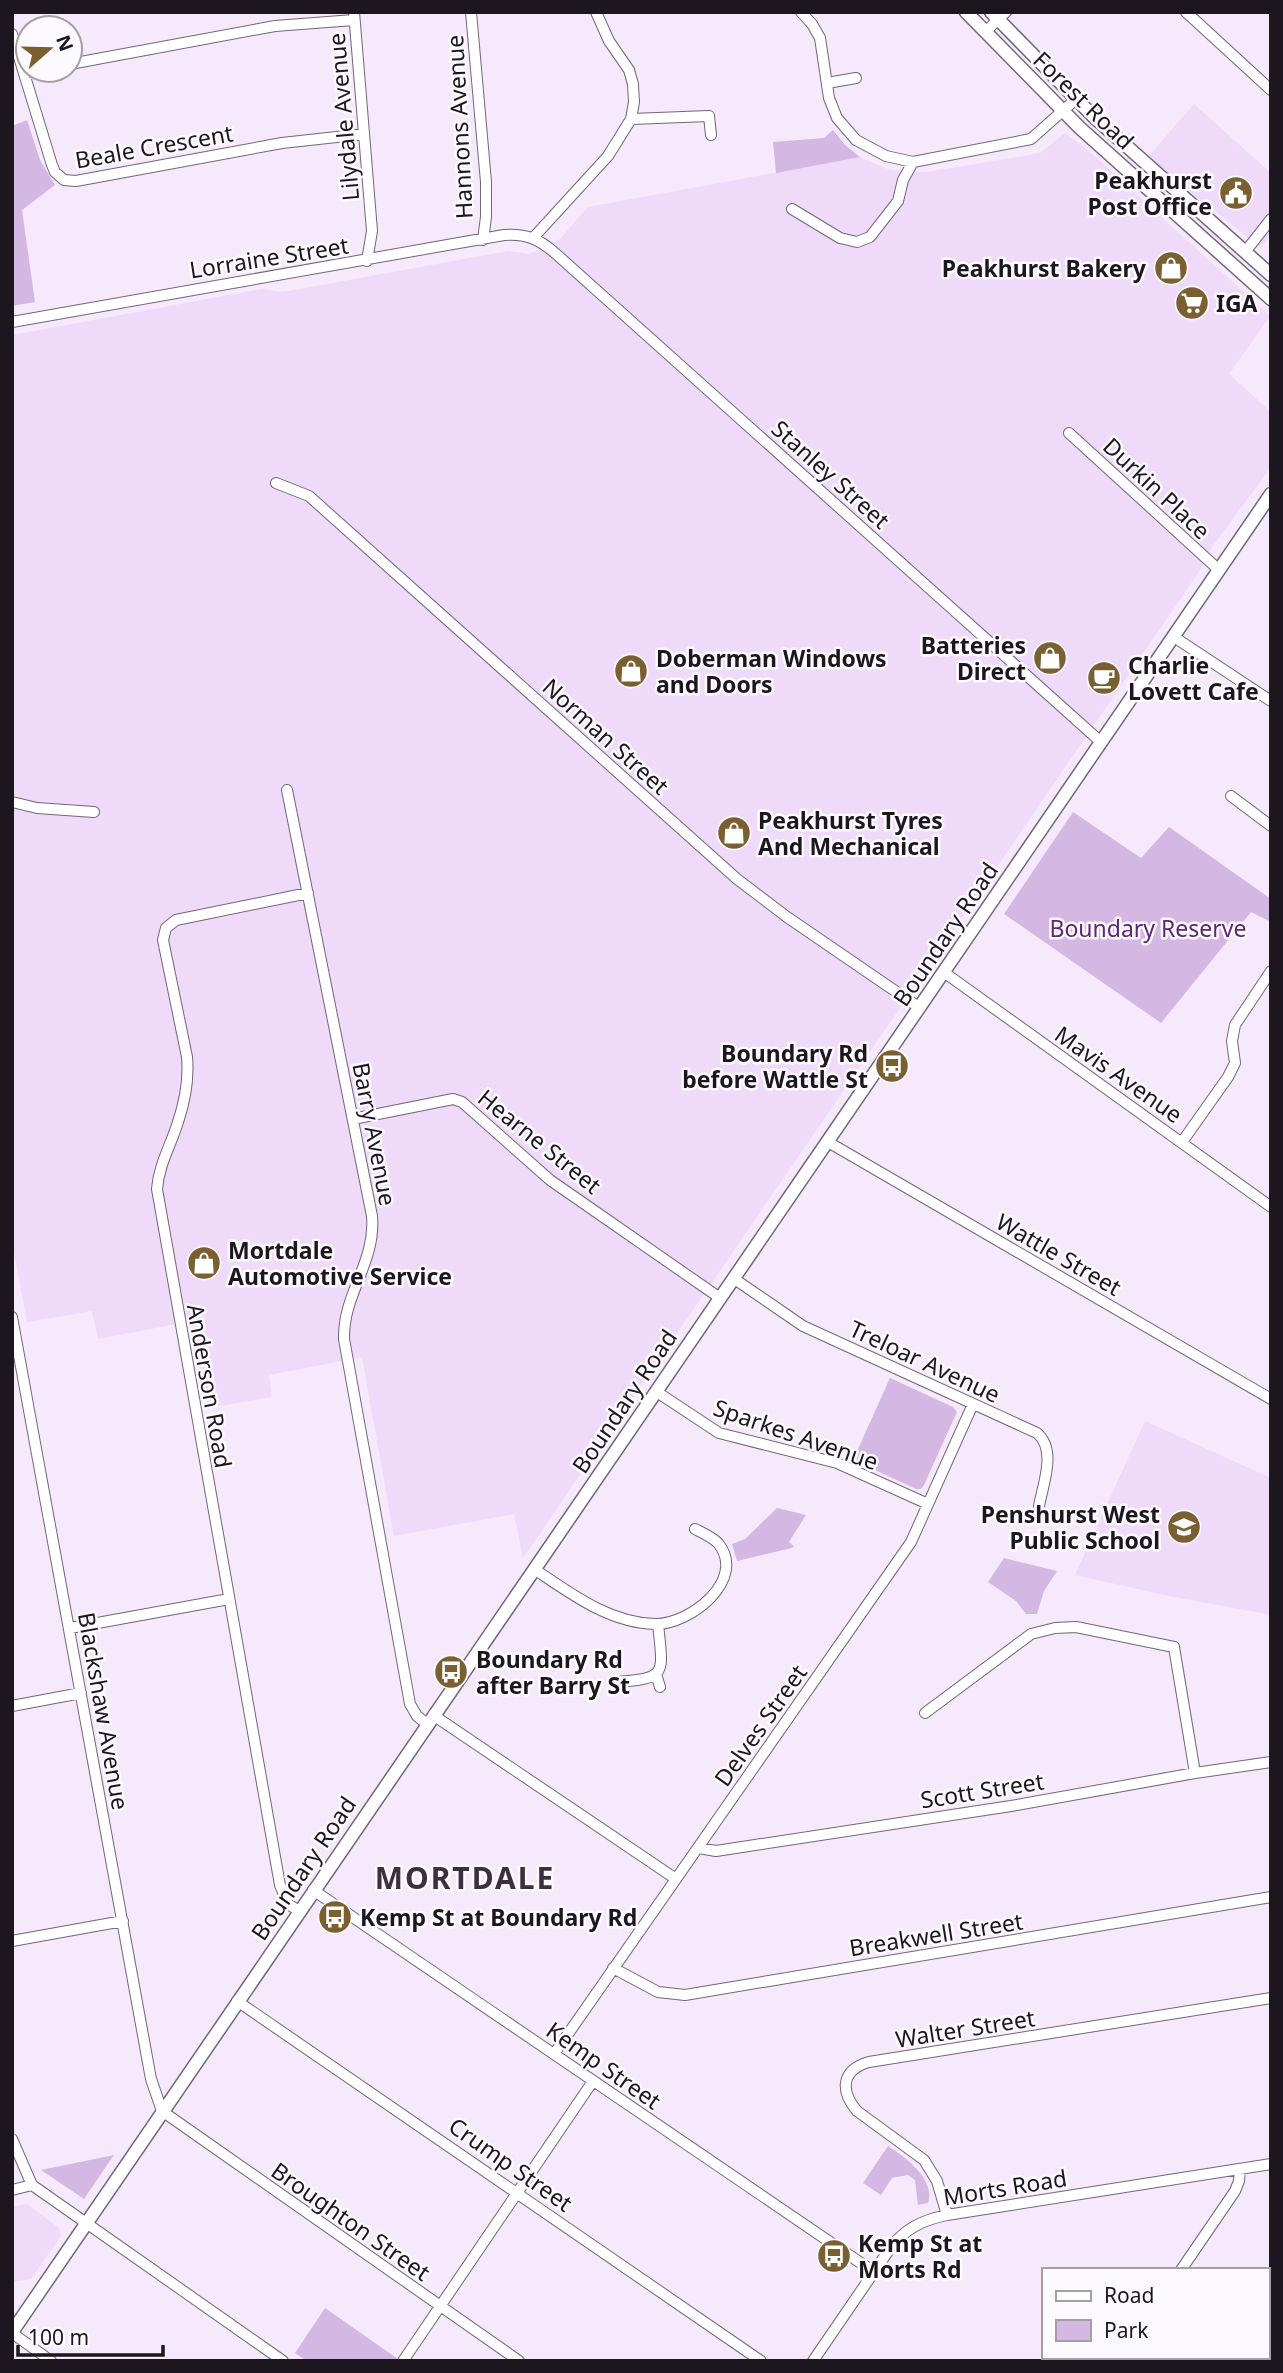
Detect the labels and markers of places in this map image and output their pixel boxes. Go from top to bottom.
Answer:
place label: Peakhurst Post Office [1087,164,1212,222]
public building icon: Peakhurst Post Office [1217,174,1255,212]
shop icon: Peakhurst Bakery [1152,249,1190,287]
place label: Peakhurst Bakery [942,252,1147,284]
supermarket icon: IGA [1173,284,1211,322]
place label: IGA [1216,287,1258,319]
place label: Batteries Direct [921,629,1026,687]
shop icon: Batteries Direct [1031,639,1069,677]
place label: Doberman Windows and Doors [656,642,887,700]
place label: Charlie Lovett Cafe [1128,649,1259,707]
shop icon: Doberman Windows and Doors [612,652,650,690]
cafe icon: Charlie Lovett Cafe [1085,659,1123,697]
place label: Peakhurst Tyres And Mechanical [758,804,943,862]
shop icon: Peakhurst Tyres And Mechanical [715,814,753,852]
place label: Boundary Rd before Wattle St [682,1037,868,1095]
bus stop icon: Boundary Rd before Wattle St [873,1047,911,1085]
place label: Mortdale Automotive Service [228,1234,452,1292]
shop icon: Mortdale Automotive Service [185,1244,223,1282]
place label: Penshurst West Public School [981,1498,1160,1556]
school or university icon: Penshurst West Public School [1165,1508,1203,1546]
place label: Boundary Rd after Barry St [476,1643,630,1701]
bus stop icon: Boundary Rd after Barry St [432,1653,470,1691]
bus stop icon: Kemp St at Boundary Rd [316,1898,354,1936]
place label: Kemp St at Boundary Rd [360,1901,637,1933]
place label: Kemp St at Morts Rd [858,2227,982,2285]
bus stop icon: Kemp St at Morts Rd [815,2237,853,2275]

